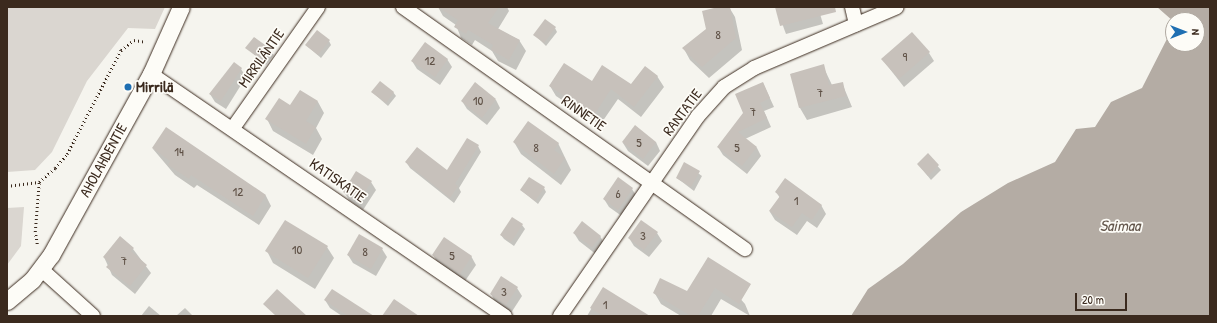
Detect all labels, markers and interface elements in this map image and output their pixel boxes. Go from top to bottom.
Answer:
north arrow [1165,12,1205,52]
street label: MIRRILÄNTIE [234,25,288,91]
house number: 8 [715,26,721,42]
text: N [1189,29,1203,35]
house number: 9 [903,48,907,64]
house number: 12 [425,52,435,68]
place label: Mirrilä [136,78,173,96]
marker: Mirrilä [123,82,133,92]
house number: 7 [817,84,823,100]
street label: RANTATIE [659,85,705,139]
street label: RINNETIE [558,91,610,135]
house number: 10 [473,92,483,108]
house number: 7 [750,103,756,119]
street label: AHOLAHDENTIE [75,120,131,200]
house number: 5 [636,134,642,150]
house number: 8 [533,139,539,155]
house number: 5 [734,139,740,155]
house number: 14 [174,143,184,159]
street label: KATISKATIE [306,154,370,206]
house number: 12 [233,183,243,199]
house number: 6 [615,185,621,201]
house number: 1 [794,192,798,208]
water label: Saimaa [1100,215,1140,235]
house number: 3 [640,227,646,243]
house number: 10 [292,241,302,257]
house number: 8 [362,243,368,259]
house number: 5 [449,247,455,263]
house number: 7 [121,252,127,268]
house number: 3 [501,283,507,299]
scale bar [1077,285,1129,311]
text: 20 m [1082,291,1104,308]
house number: 1 [603,296,607,312]

